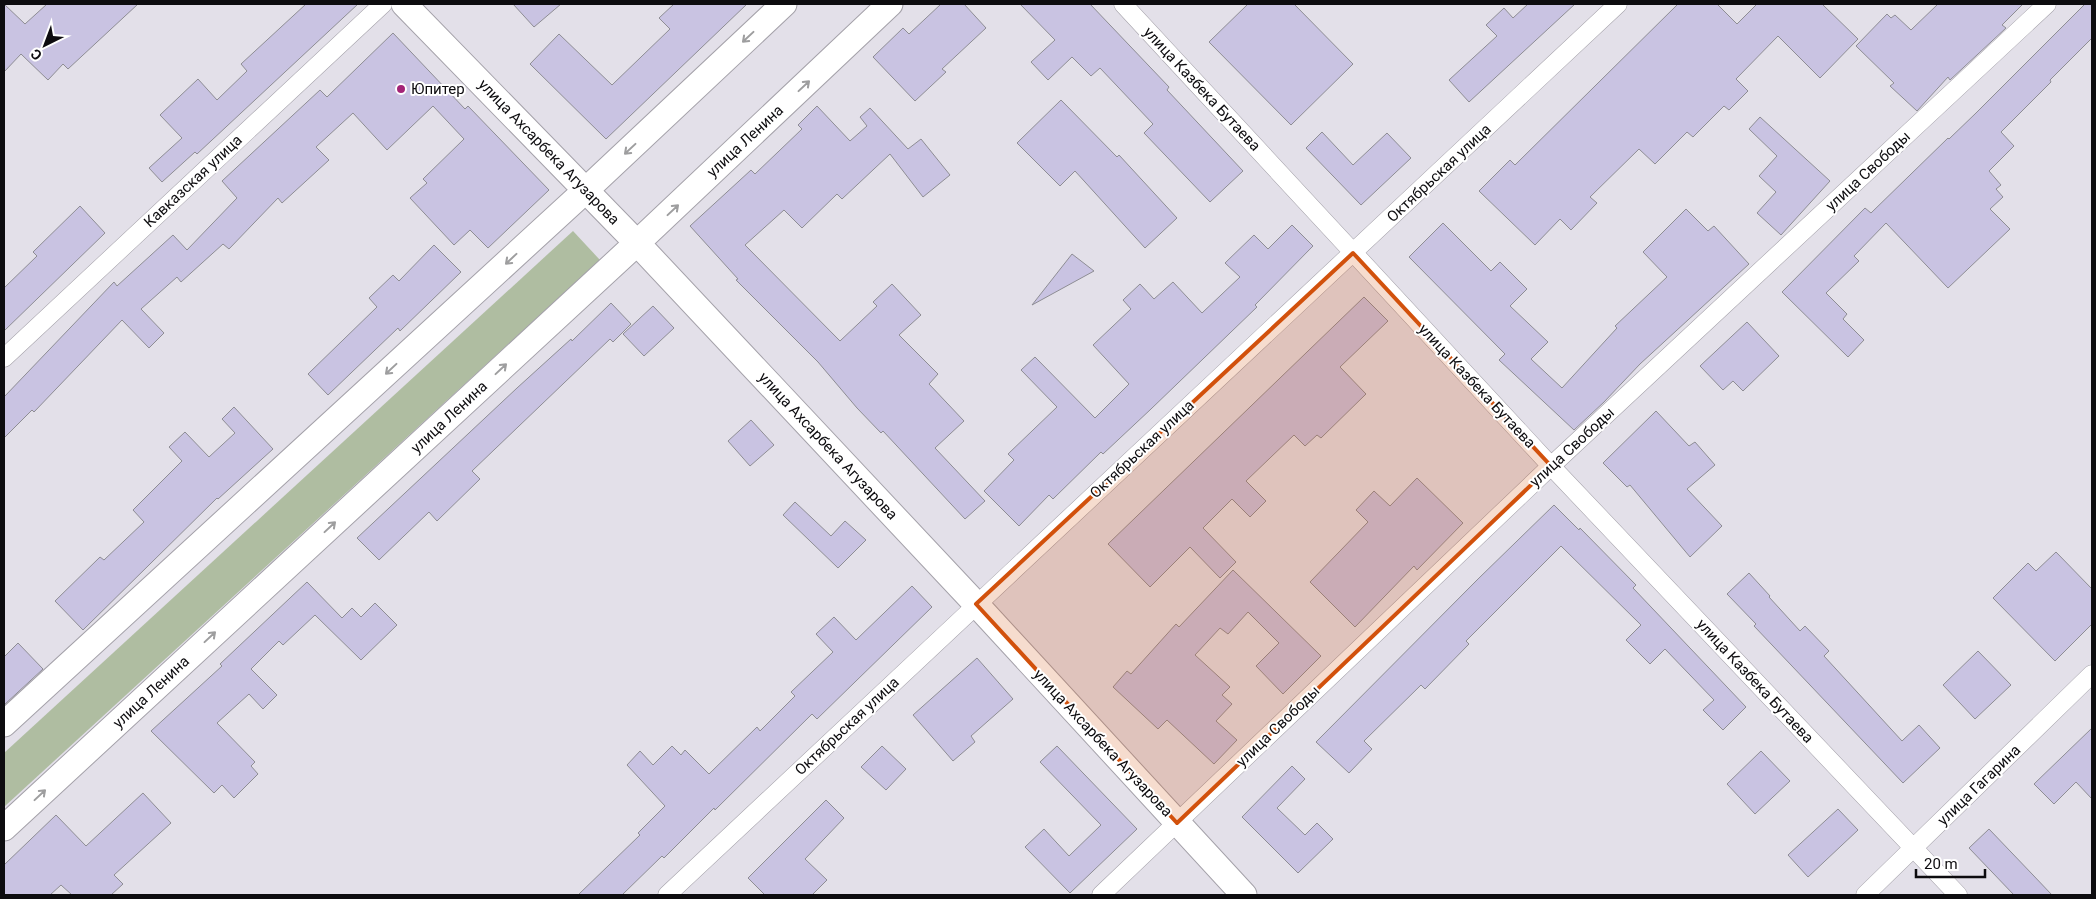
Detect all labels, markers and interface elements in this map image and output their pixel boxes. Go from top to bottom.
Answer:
north arrow [20,20,70,70]
street label: улица Казбека Бутаева [1140,23,1264,155]
one-way arrow [742,31,754,43]
text: С [28,46,45,64]
street label: улица Ахсарбека Агузарова [475,75,623,229]
place label: Юпитер [411,80,465,98]
one-way arrow [797,80,810,92]
marker: Юпитер [395,83,407,95]
street label: улица Ленина [703,101,787,181]
street label: Октябрьская улица [1383,120,1495,226]
street label: улица Свободы [1822,127,1914,215]
street label: Кавказская улица [140,131,246,231]
one-way arrow [623,143,636,155]
one-way arrow [666,204,679,216]
one-way arrow [504,253,517,265]
street label: улица Казбека Бутаева [1415,320,1539,452]
one-way arrow [384,363,397,375]
one-way arrow [494,363,507,375]
street label: улица Ахсарбека Агузарова [755,368,901,524]
street label: улица Ленина [407,377,491,457]
street label: Октябрьская улица [1086,396,1198,502]
street label: улица Свободы [1526,403,1618,491]
one-way arrow [323,521,336,533]
street label: улица Казбека Бутаева [1693,615,1817,747]
one-way arrow [204,631,217,643]
street label: улица Ленина [109,652,193,732]
street label: улица Ахсарбека Агузарова [1030,665,1176,821]
street label: Октябрьская улица [791,673,903,779]
street label: улица Свободы [1233,682,1323,770]
street label: улица Гагарина [1934,741,2024,829]
one-way arrow [33,789,46,801]
scale bar [1916,846,1985,878]
text: 20 m [1924,855,1958,873]

